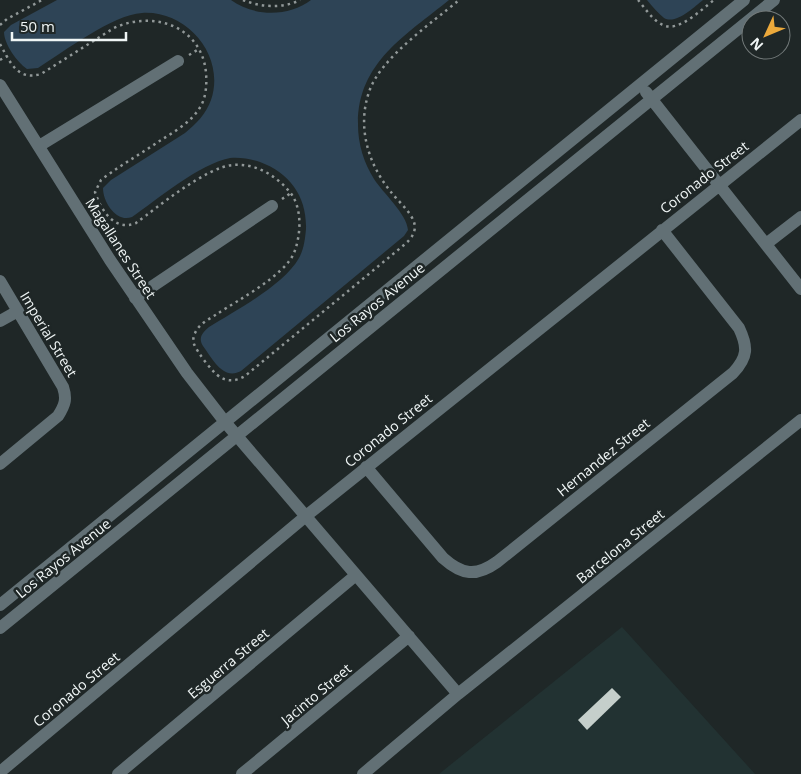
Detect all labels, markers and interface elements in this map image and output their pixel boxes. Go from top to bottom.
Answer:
scale bar [12,10,126,42]
north arrow [741,10,791,60]
text: 50 m [20,16,55,36]
text: N [745,34,767,55]
street label: Coronado Street [656,136,752,218]
street label: Magallanes Street [81,194,161,302]
street label: Los Rayos Avenue [326,258,429,346]
street label: Imperial Street [16,288,82,380]
street label: Coronado Street [340,389,436,471]
street label: Hernandez Street [552,414,654,500]
street label: Barcelona Street [572,505,668,587]
street label: Los Rayos Avenue [12,514,115,602]
street label: Esguerra Street [183,623,273,703]
street label: Coronado Street [29,647,123,731]
street label: Jacinto Street [275,659,355,730]

